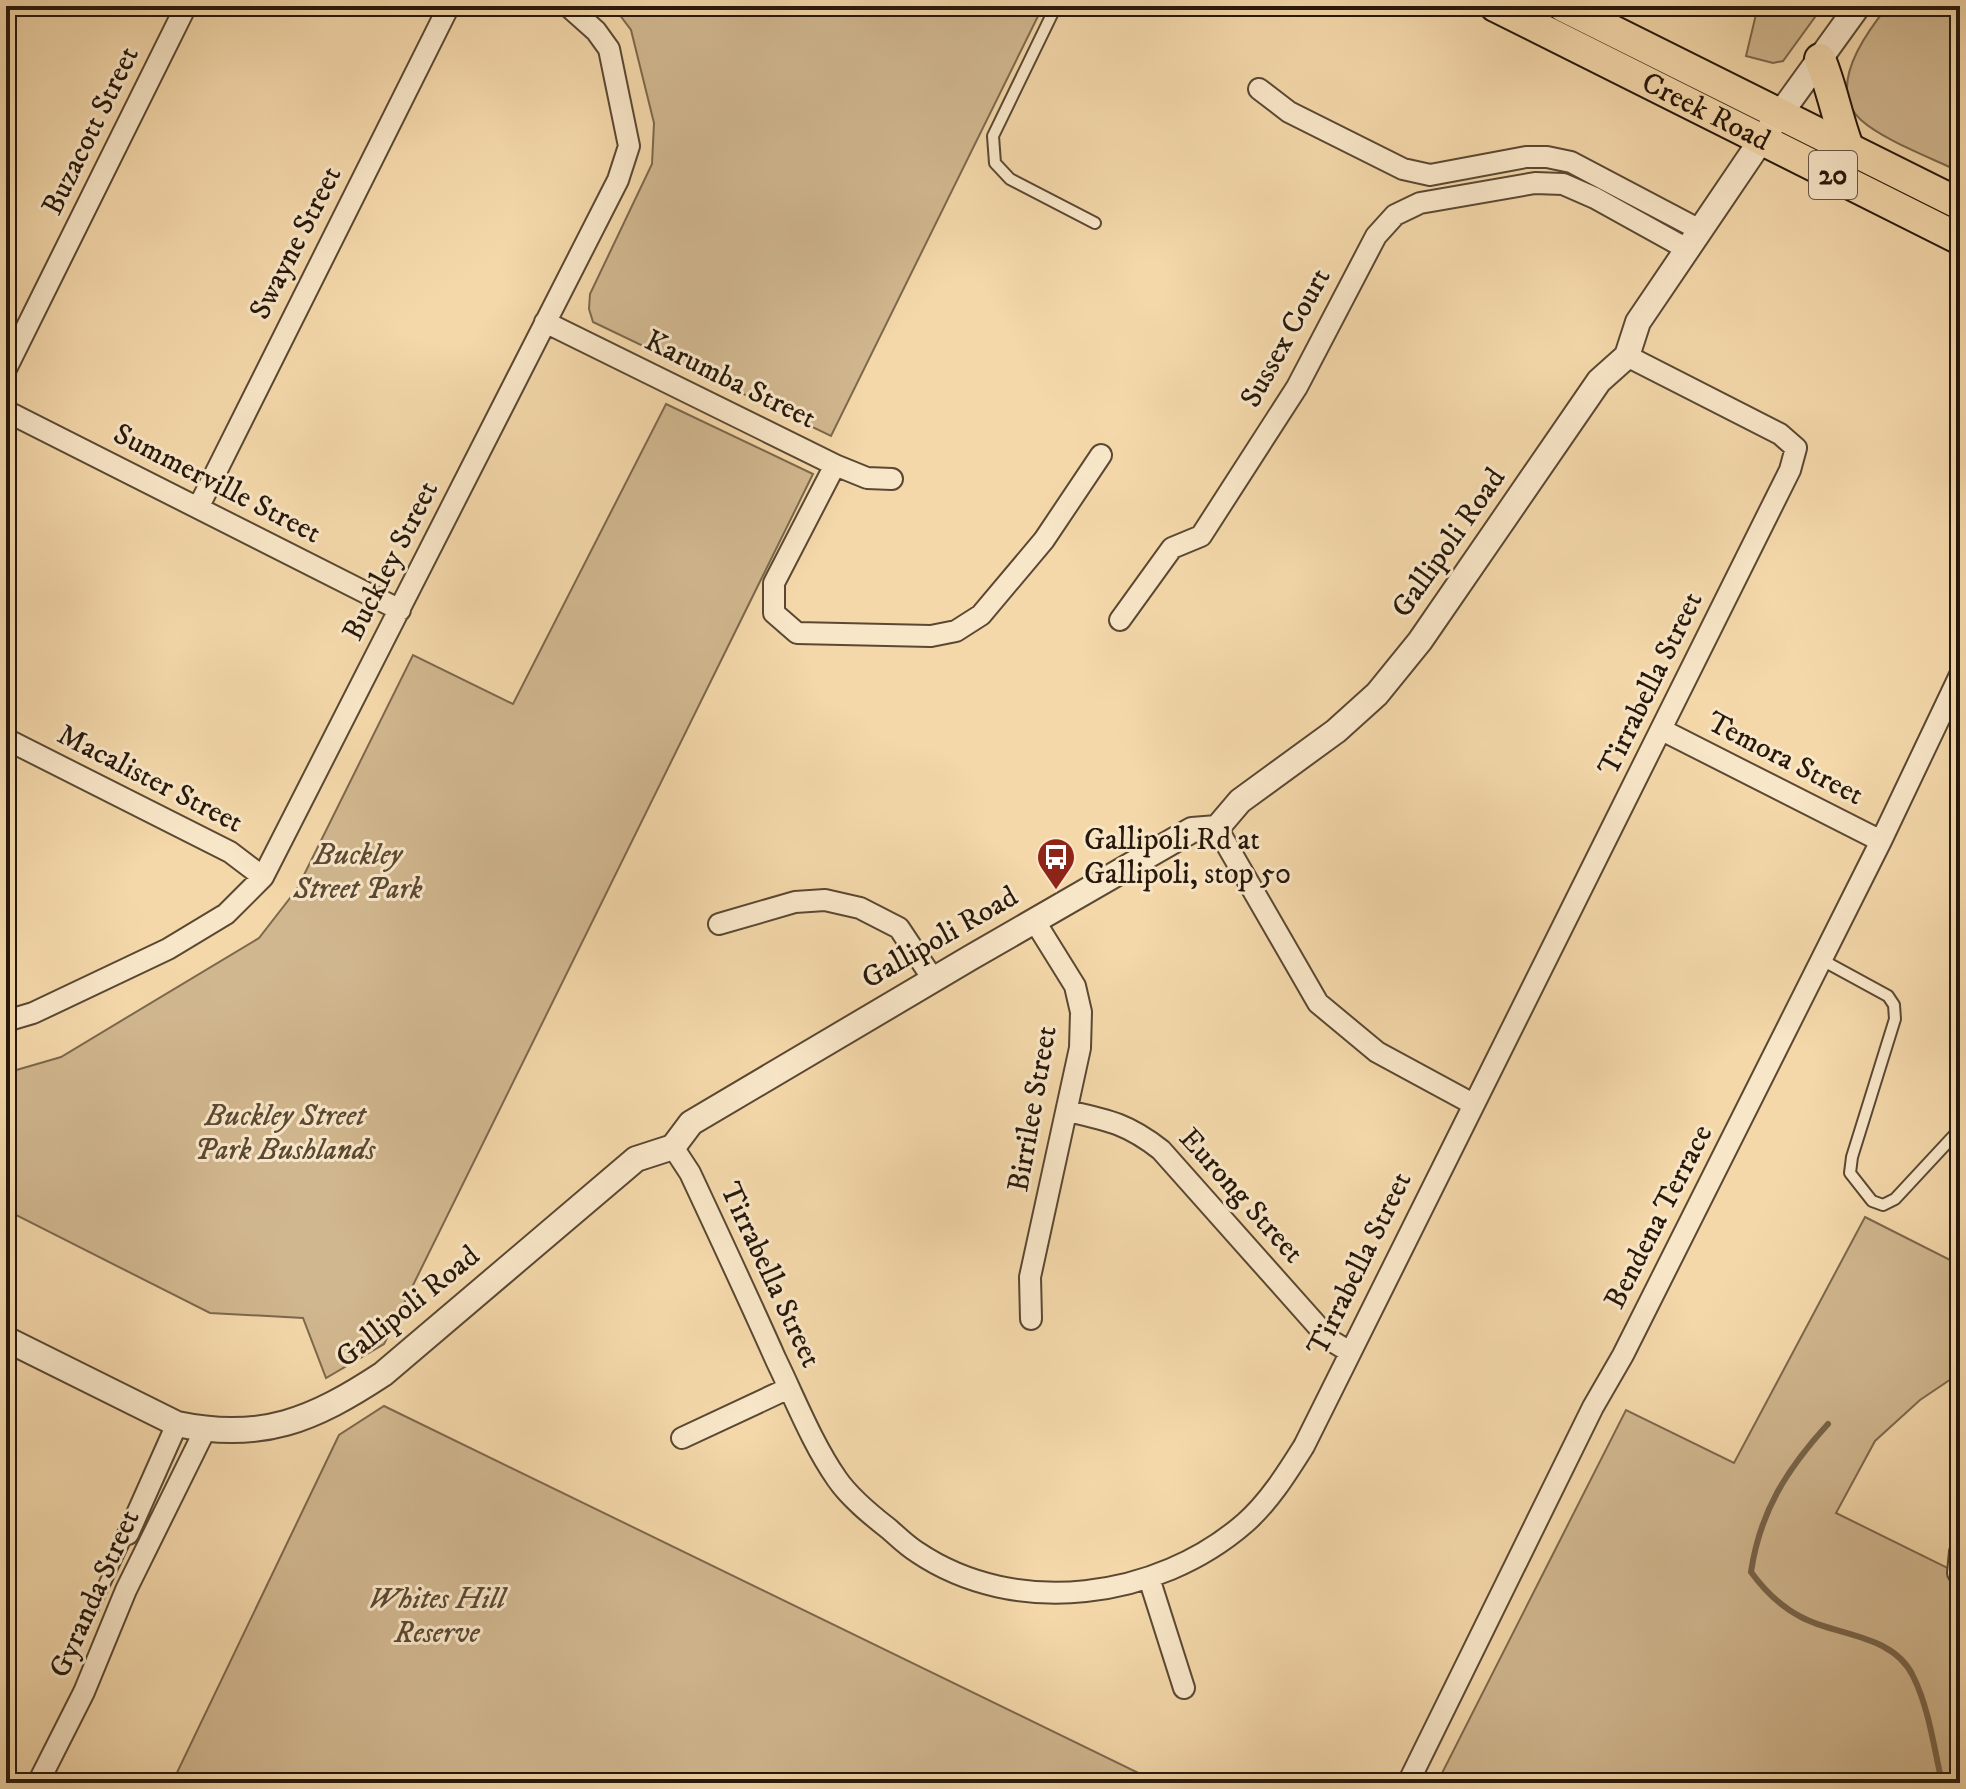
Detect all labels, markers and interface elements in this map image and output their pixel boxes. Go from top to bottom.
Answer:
street label: Buzacott Street [34,40,148,222]
street label: Creek Road [1635,64,1777,159]
road number: 20 [1809,151,1857,199]
street label: Swayne Street [242,160,350,326]
street label: Sussex Court [1233,262,1339,414]
street label: Karumba Street [638,323,822,437]
street label: Summerville Street [107,416,327,552]
street label: Gallipoli Road [1384,461,1514,625]
street label: Buckley Street [335,475,447,647]
street label: Tirrabella Street [1591,586,1711,782]
street label: Temora Street [1701,704,1869,814]
street label: Macalister Street [51,716,249,842]
place label: Gallipoli Rd at Gallipoli, stop 50 [1084,822,1291,893]
bus stop icon: Gallipoli Rd at Gallipoli, stop 50 [1035,836,1077,891]
park label: Buckley Street Park [292,837,423,908]
street label: Gallipoli Road [855,878,1025,998]
street label: Birrilee Street [1000,1023,1066,1195]
park label: Buckley Street Park Bushlands [195,1098,376,1169]
street label: Bendena Terrace [1597,1119,1721,1315]
street label: Eurong Street [1171,1121,1311,1271]
street label: Tirrabella Street [1300,1166,1420,1362]
street label: Tirrabella Street [711,1177,829,1373]
street label: Gallipoli Road [329,1238,487,1376]
street label: Gyranda Street [42,1504,148,1684]
park label: Whites Hill Reserve [369,1581,509,1652]

